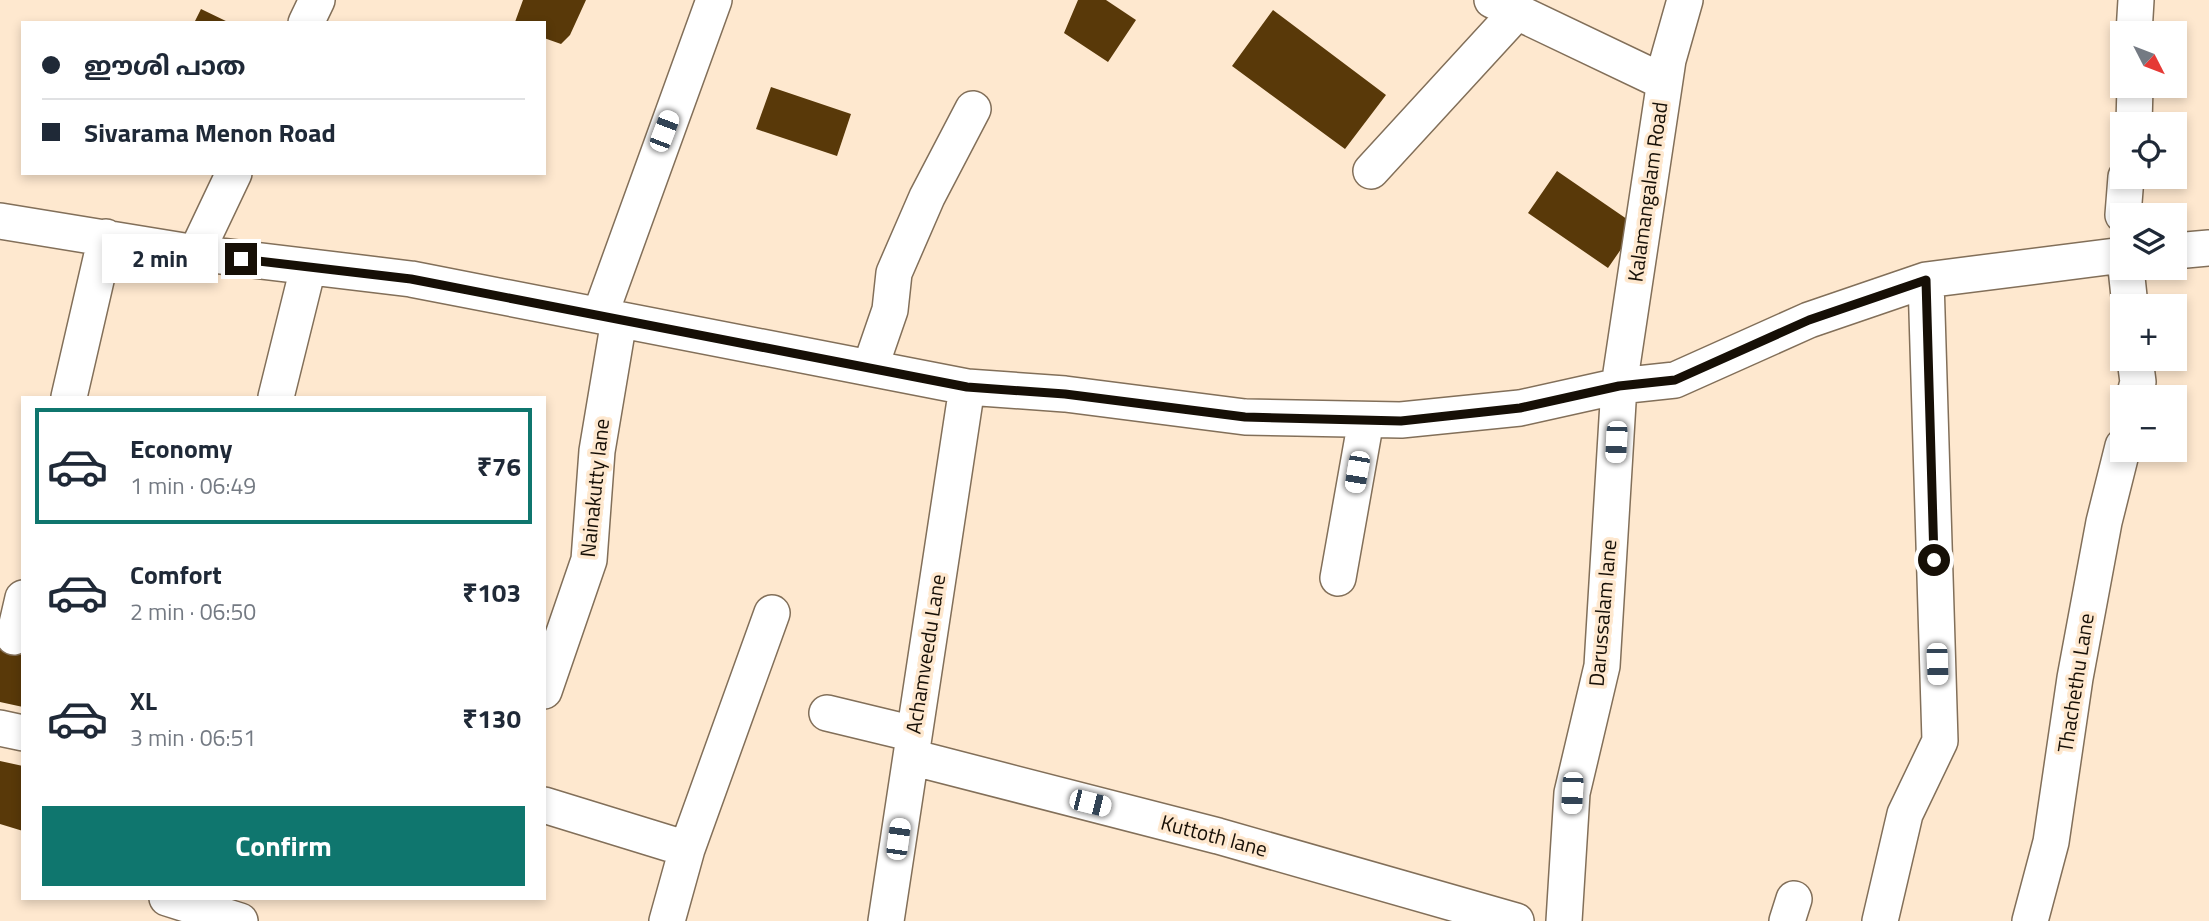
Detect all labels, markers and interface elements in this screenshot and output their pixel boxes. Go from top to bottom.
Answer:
north arrow [2110,21,2188,98]
map controls [2110,21,2187,462]
text: ഈശി പാത [84,46,245,85]
street label: Kalamangalam Road [1619,100,1675,284]
car [647,108,682,154]
button: locate [2110,112,2187,189]
text: Sivarama Menon Road [84,113,336,152]
button: layers [2110,203,2187,280]
callout: 2 min [101,234,216,284]
text: 2 min [132,241,188,276]
route end [225,243,257,275]
button: + [2110,294,2187,371]
button: − [2110,385,2187,462]
street label: Nainakutty lane [571,417,617,559]
car [1605,420,1628,464]
text: Economy [130,429,232,468]
icon: car [46,435,109,498]
text: ₹76 [477,447,521,486]
car [1344,449,1371,495]
text: 1 min · 06:49 [130,468,256,503]
street label: Darussalam lane [1580,538,1624,688]
route start [1918,544,1950,576]
text: Comfort [130,555,222,594]
icon: car [46,561,109,624]
street label: Achamveedu Lane [897,572,953,736]
text: ₹103 [462,573,521,612]
text: 2 min · 06:50 [130,594,256,629]
street label: Thachethu Lane [2048,611,2102,755]
car [1926,643,1949,685]
text: XL [130,681,157,720]
icon: car [46,687,109,750]
text: ₹130 [462,699,521,738]
text: 3 min · 06:51 [130,720,256,755]
car [1561,771,1584,815]
car [1068,788,1113,818]
street label: Kuttoth lane [1157,805,1271,865]
button: Confirm [42,806,525,886]
car [885,817,912,861]

